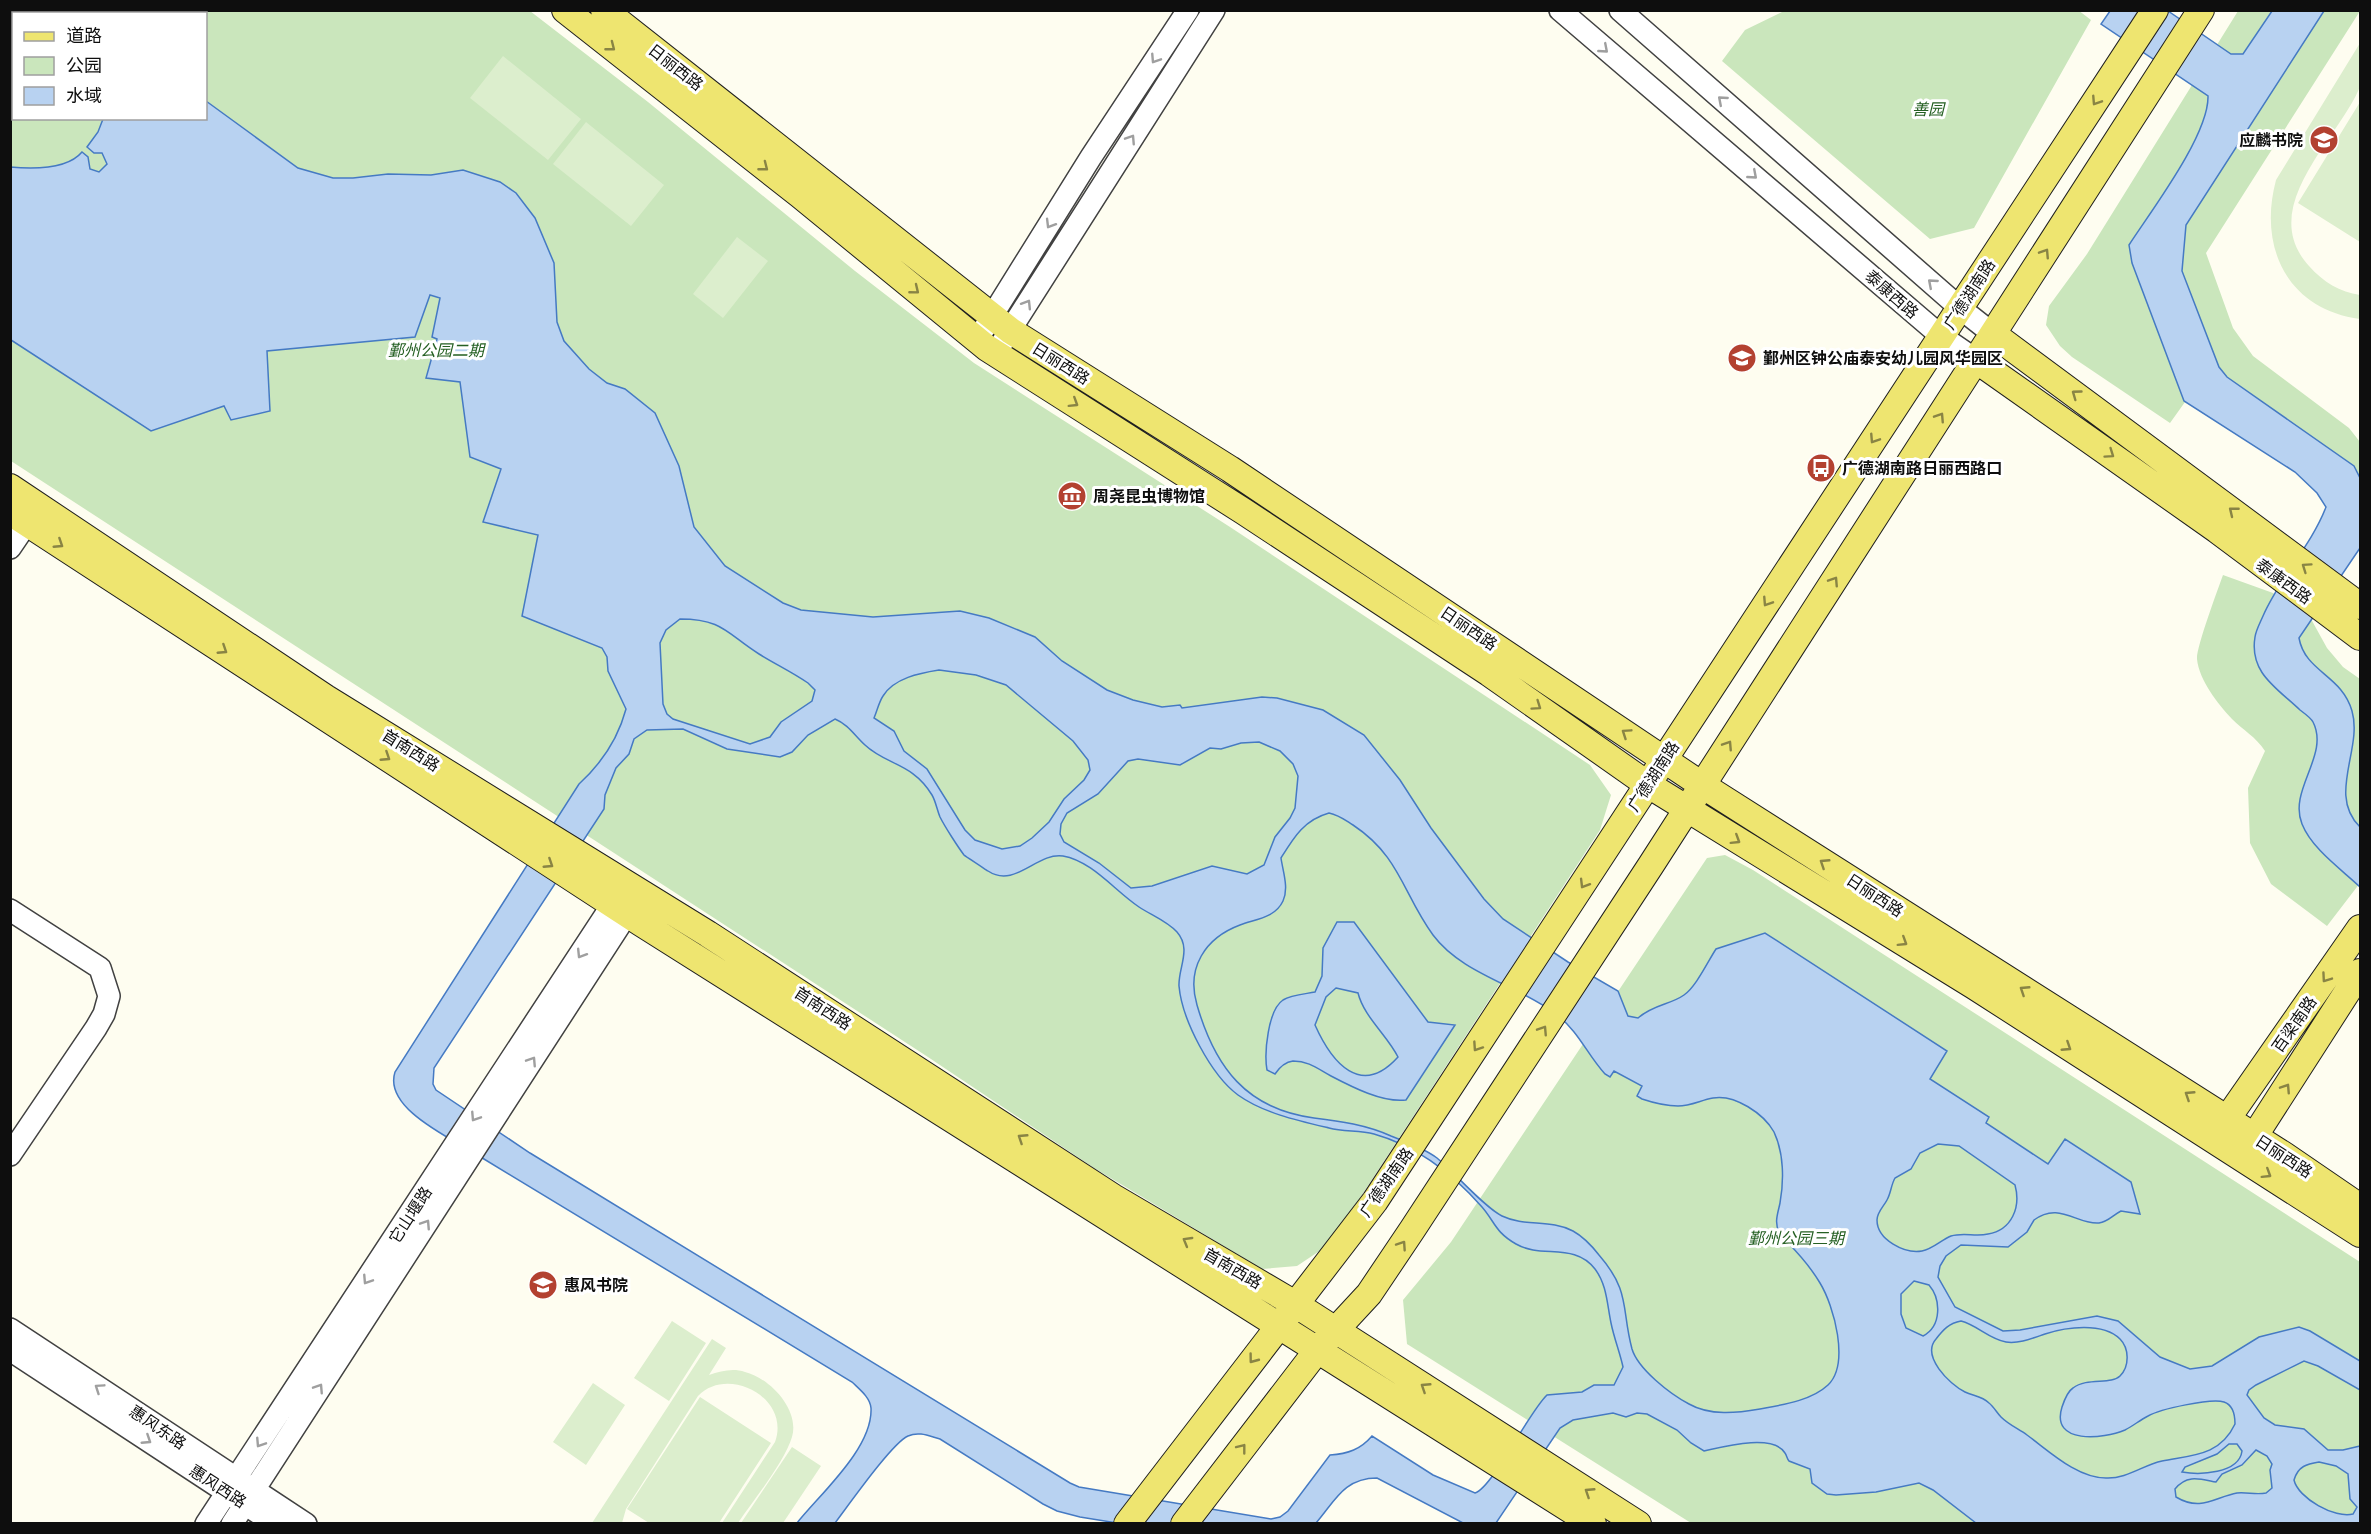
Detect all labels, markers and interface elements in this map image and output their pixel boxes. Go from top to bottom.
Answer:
legend [12,12,207,120]
text: 道路 [66,23,102,47]
one-way arrow [604,39,615,50]
street label: 日丽西路 [644,39,708,95]
one-way arrow [1597,41,1608,52]
text: 公园 [66,53,102,77]
one-way arrow [1152,53,1163,64]
text: 水域 [66,83,102,107]
one-way arrow [2092,94,2103,105]
one-way arrow [1718,96,1729,107]
park label: 善园 [1912,98,1946,120]
school or university icon: 应麟书院 [2308,124,2340,156]
place label: 应麟书院 [2239,129,2303,151]
one-way arrow [1124,135,1135,146]
one-way arrow [757,160,768,171]
one-way arrow [1746,168,1757,179]
one-way arrow [1046,218,1058,228]
one-way arrow [2038,249,2050,259]
street label: 广德湖南路 [1938,254,2000,334]
street label: 泰康西路 [1861,265,1923,323]
one-way arrow [1928,279,1939,290]
one-way arrow [908,283,919,294]
one-way arrow [1020,300,1032,310]
street label: 日丽西路 [1028,337,1094,389]
park label: 鄞州公园二期 [388,339,486,361]
school or university icon: 鄞州区钟公庙泰安幼儿园风华园区 [1726,342,1758,374]
place label: 鄞州区钟公庙泰安幼儿园风华园区 [1763,347,2003,369]
one-way arrow [2072,390,2083,401]
one-way arrow [1067,396,1078,407]
one-way arrow [1932,413,1944,423]
one-way arrow [1869,433,1881,443]
one-way arrow [2103,447,2114,458]
bus stop icon: 广德湖南路日丽西路口 [1805,452,1837,484]
place label: 广德湖南路日丽西路口 [1842,457,2002,479]
museum icon: 周尧昆虫博物馆 [1056,480,1088,512]
place label: 周尧昆虫博物馆 [1093,485,1205,507]
one-way arrow [2228,507,2239,518]
one-way arrow [53,536,64,547]
street label: 泰康西路 [2252,553,2316,609]
one-way arrow [2301,563,2312,574]
one-way arrow [1827,577,1838,588]
one-way arrow [1762,596,1774,606]
street label: 日丽西路 [1436,601,1502,655]
one-way arrow [217,643,227,655]
one-way arrow [1530,699,1541,710]
street label: 首南西路 [378,724,444,776]
one-way arrow [1622,729,1633,740]
street label: 广德湖南路 [1622,736,1684,816]
one-way arrow [1721,741,1733,751]
one-way arrow [379,750,390,761]
one-way arrow [1730,833,1740,845]
one-way arrow [543,856,554,867]
one-way arrow [1820,858,1830,870]
street label: 日丽西路 [1842,868,1908,922]
one-way arrow [1580,878,1591,888]
one-way arrow [1896,935,1907,946]
one-way arrow [577,948,589,958]
one-way arrow [2322,971,2333,982]
street label: 首南西路 [790,981,856,1035]
one-way arrow [2020,986,2031,997]
street label: 百梁南路 [2267,991,2321,1057]
one-way arrow [1536,1025,1547,1036]
one-way arrow [1473,1040,1484,1051]
one-way arrow [2060,1040,2071,1051]
one-way arrow [525,1057,536,1068]
one-way arrow [2279,1083,2290,1094]
one-way arrow [2184,1091,2195,1102]
one-way arrow [471,1111,482,1122]
street label: 日丽西路 [2251,1129,2317,1183]
one-way arrow [1017,1134,1028,1145]
street label: 广德湖南路 [1354,1143,1418,1221]
one-way arrow [2261,1166,2271,1178]
street label: 它山堰路 [383,1182,437,1248]
one-way arrow [418,1220,430,1230]
park label: 鄞州公园三期 [1748,1227,1846,1249]
one-way arrow [1183,1236,1193,1248]
one-way arrow [1394,1241,1405,1252]
street label: 首南西路 [1200,1242,1266,1294]
school or university icon: 惠风书院 [527,1269,559,1301]
one-way arrow [363,1273,374,1284]
place label: 惠风书院 [564,1274,628,1296]
one-way arrow [1250,1352,1261,1363]
one-way arrow [95,1384,106,1395]
one-way arrow [312,1384,324,1394]
one-way arrow [1420,1384,1431,1395]
street label: 惠风东路 [125,1400,191,1454]
one-way arrow [140,1433,151,1444]
one-way arrow [256,1436,267,1447]
one-way arrow [1235,1443,1246,1454]
street label: 惠风西路 [185,1459,251,1513]
one-way arrow [1585,1488,1596,1499]

